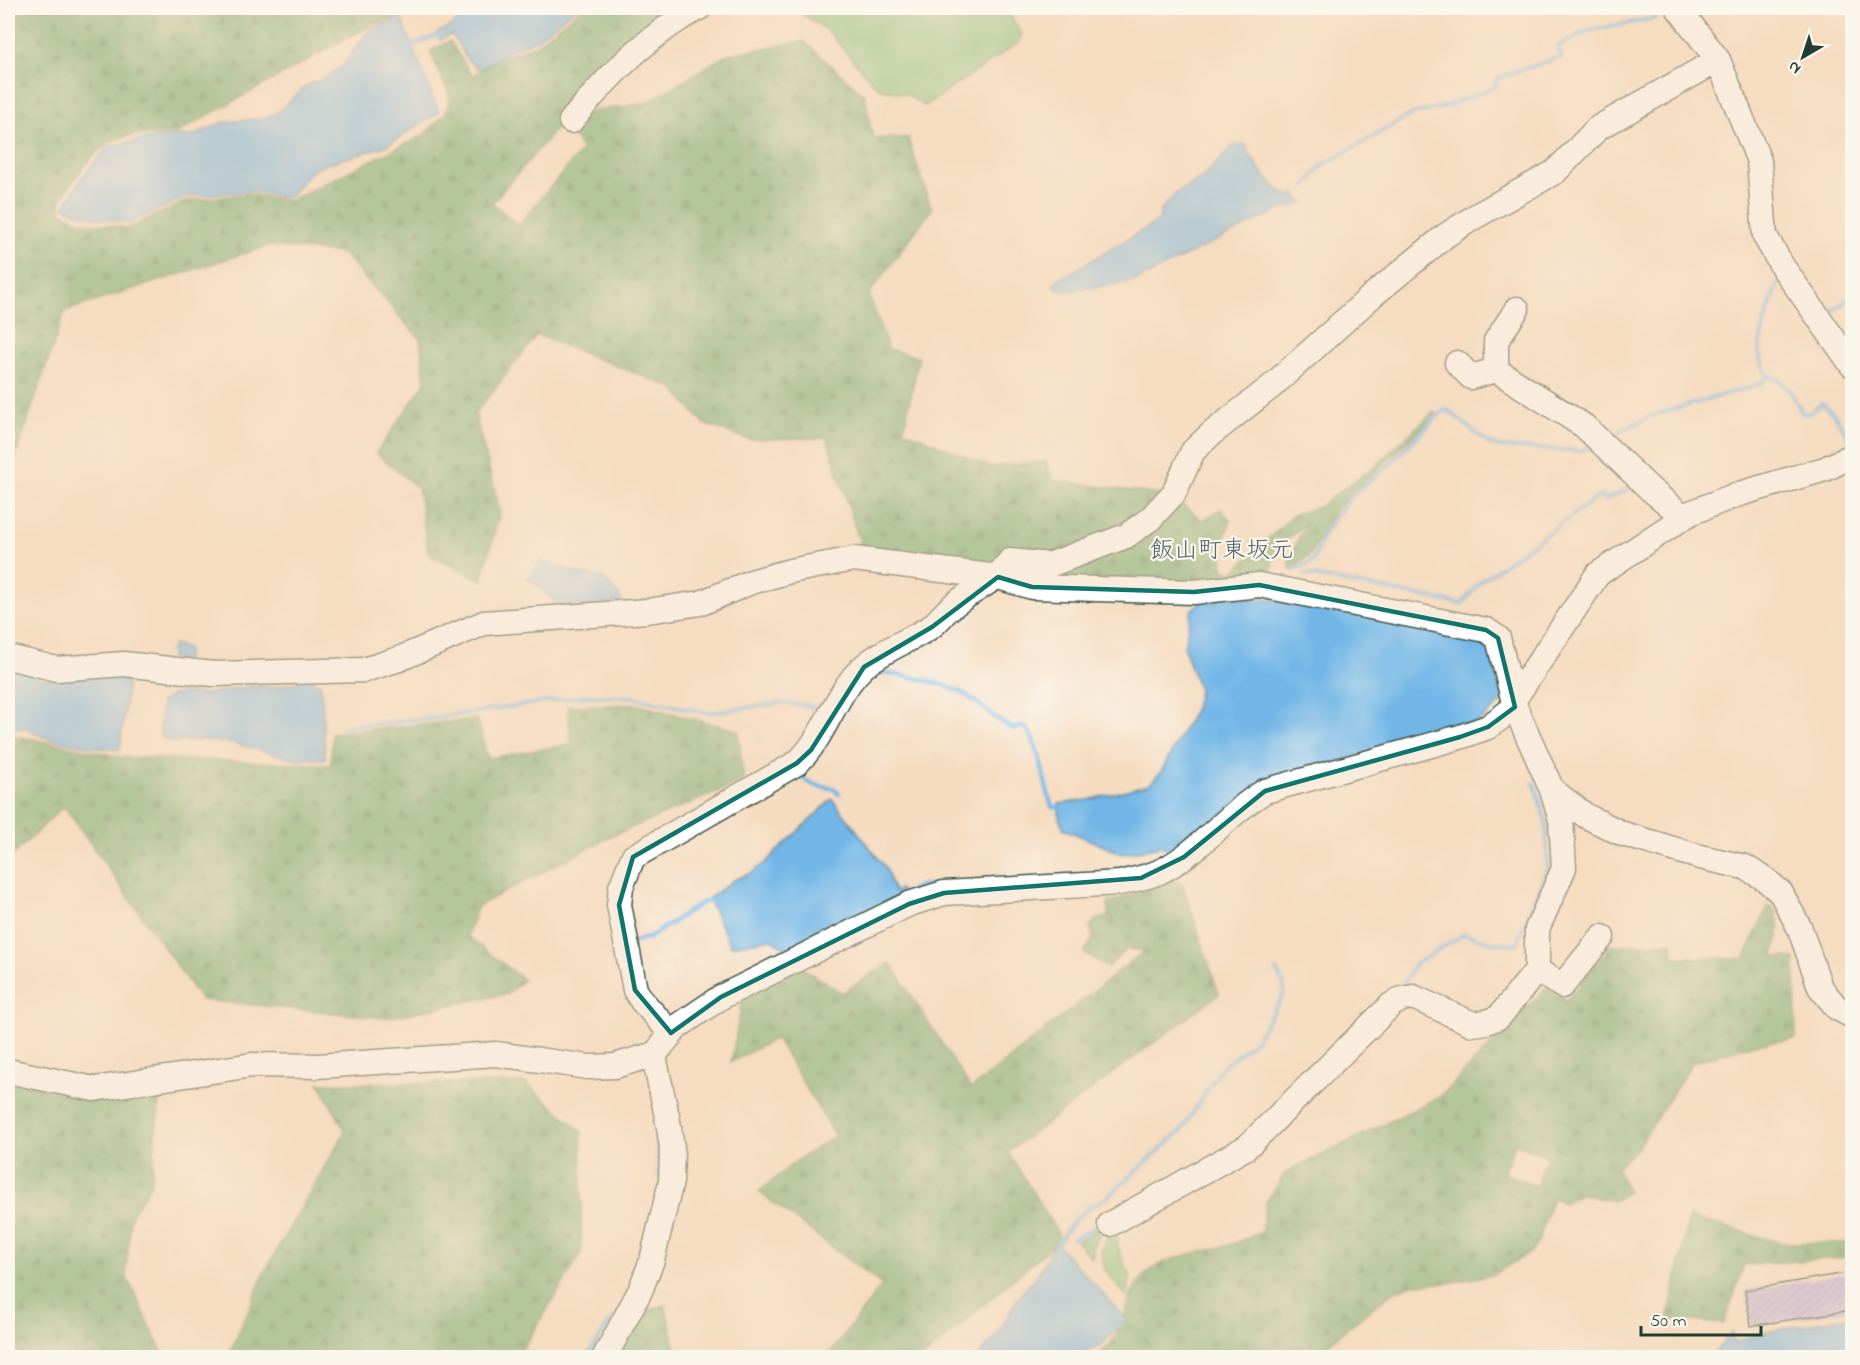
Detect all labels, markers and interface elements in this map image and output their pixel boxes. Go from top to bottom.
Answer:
north arrow [1773,27,1833,87]
text: N [1783,54,1807,80]
district label: 飯山町東坂元 [1150,534,1294,569]
scale bar [1641,1299,1761,1337]
text: 50 m [1650,1309,1687,1335]

